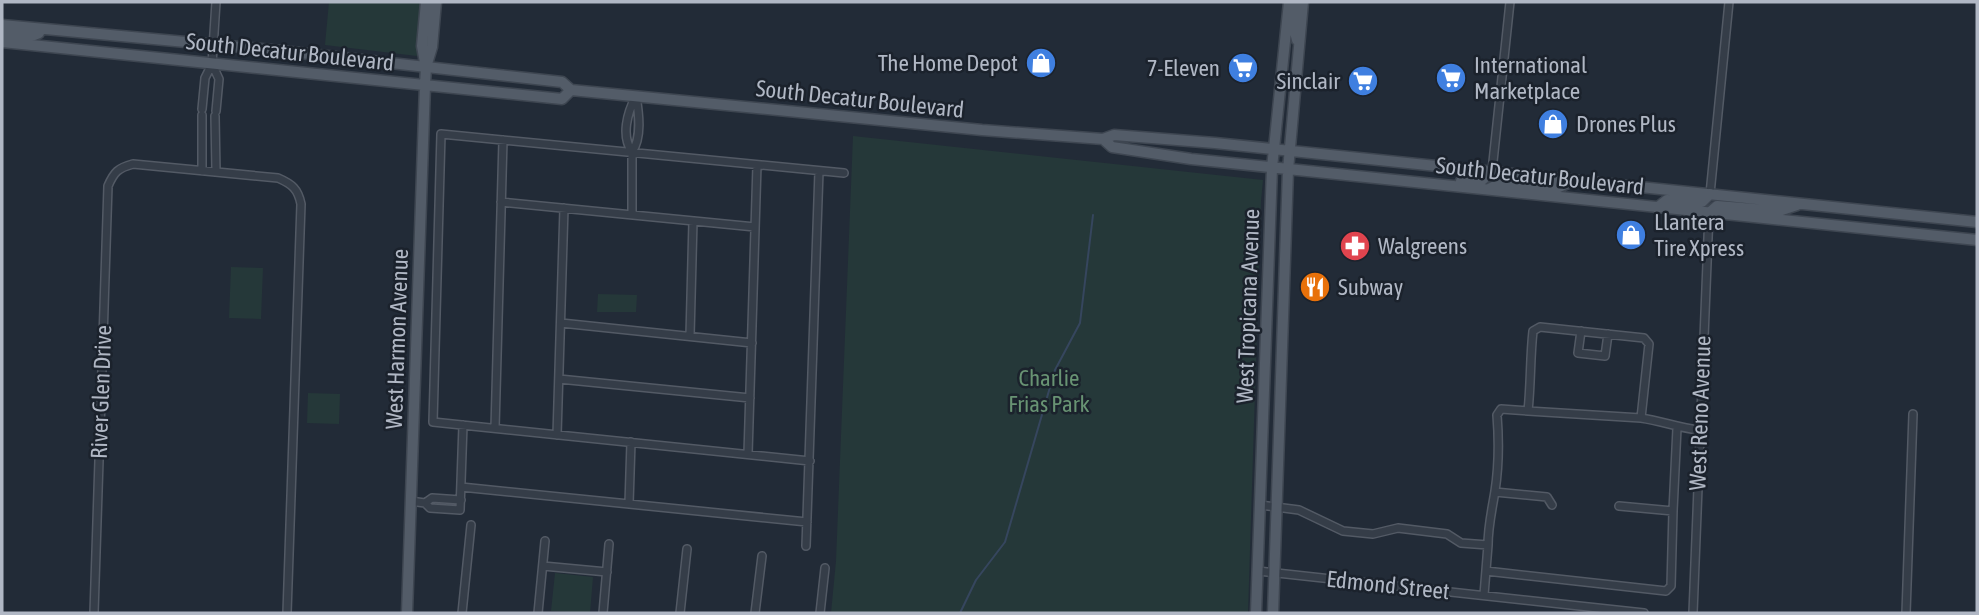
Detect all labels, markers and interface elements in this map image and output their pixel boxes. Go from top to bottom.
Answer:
street label: South Decatur Boulevard [185,28,395,76]
shop icon: The Home Depot [1024,46,1058,80]
place label: The Home Depot [878,50,1018,76]
supermarket icon: 7-Eleven [1226,51,1260,85]
place label: International Marketplace [1474,52,1587,104]
place label: 7-Eleven [1147,55,1220,81]
supermarket icon: International Marketplace [1434,61,1468,95]
supermarket icon: Sinclair [1346,64,1380,98]
place label: Sinclair [1277,68,1341,94]
street label: South Decatur Boulevard [755,75,965,123]
shop icon: Drones Plus [1536,107,1570,141]
place label: Drones Plus [1576,111,1676,137]
street label: South Decatur Boulevard [1435,152,1645,200]
street label: West Tropicana Avenue [1232,208,1264,404]
place label: Llantera Tire Xpress [1654,209,1744,261]
shop icon: Llantera Tire Xpress [1614,218,1648,252]
pharmacy icon: Walgreens [1338,229,1372,263]
place label: Walgreens [1378,233,1467,259]
street label: West Harmon Avenue [381,248,413,430]
restaurant icon: Subway [1298,270,1332,304]
place label: Subway [1338,274,1403,300]
street label: River Glen Drive [86,325,116,459]
street label: West Reno Avenue [1684,335,1716,491]
park label: Charlie Frias Park [1008,365,1090,417]
street label: Edmond Street [1325,566,1451,604]

